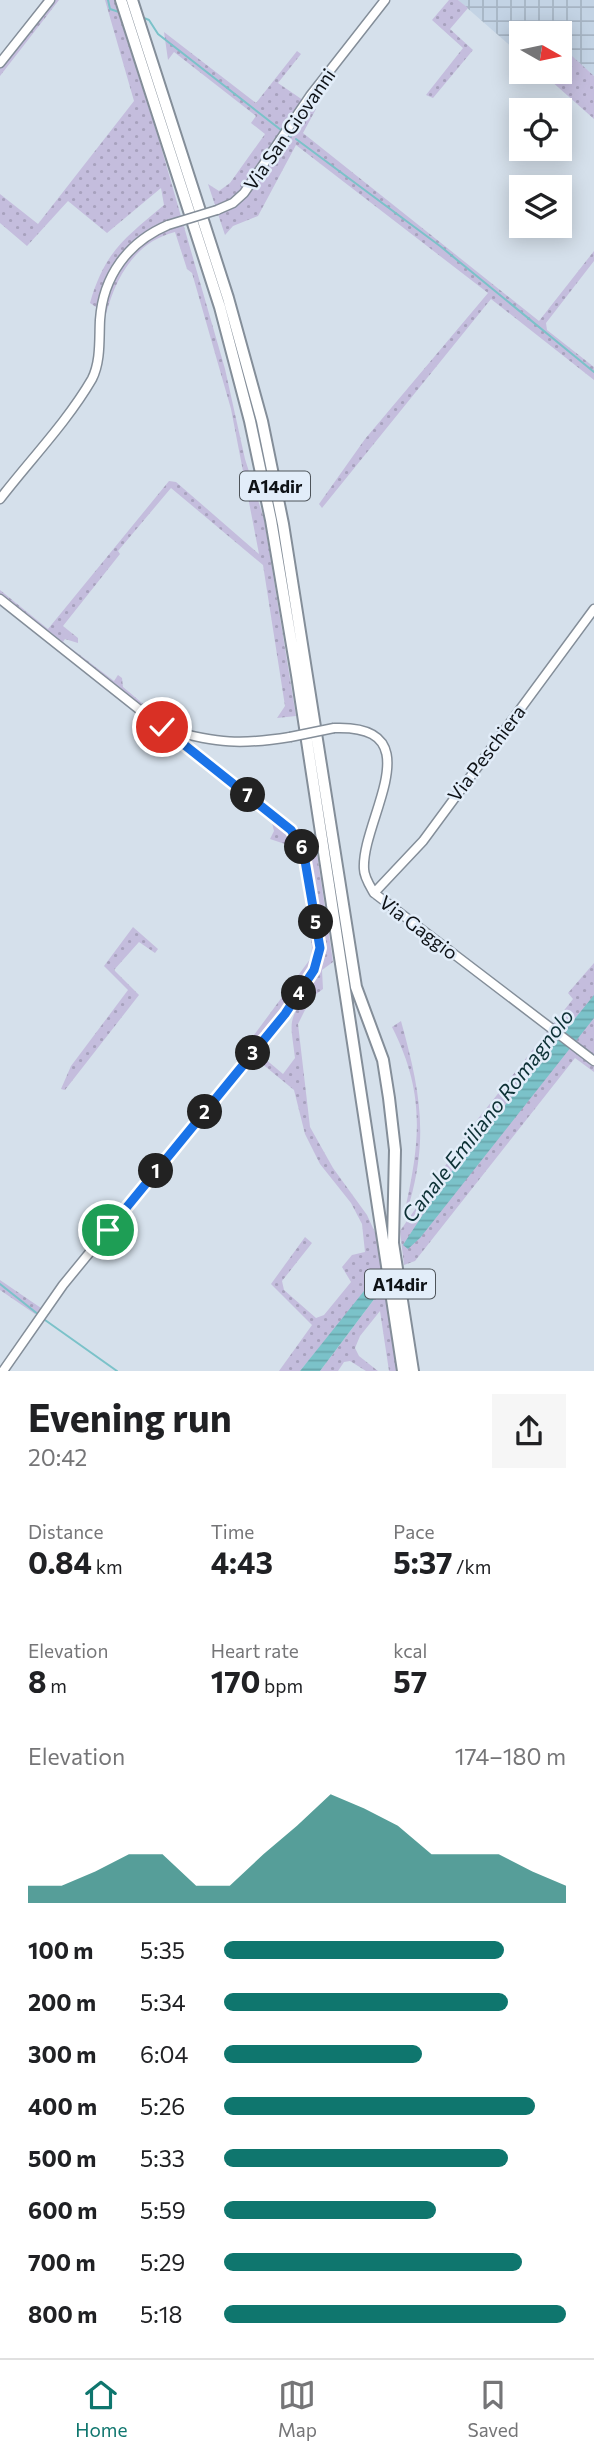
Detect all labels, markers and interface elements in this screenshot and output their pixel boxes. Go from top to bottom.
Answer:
north arrow [509,21,572,84]
map controls [509,21,572,238]
street label: Via San Giovanni [239,64,339,194]
button: locate [509,98,572,161]
button: layers [509,175,572,238]
road number: A14dir [240,472,310,500]
pin [132,697,192,757]
street label: Via Peschiera [442,700,530,806]
icon: check [143,708,181,746]
pin: 7 [230,778,266,812]
text: 7 [242,783,253,806]
pin: 6 [284,830,320,864]
text: 6 [296,835,307,858]
street label: Via Gaggio [375,890,463,964]
pin: 5 [298,904,334,940]
text: 5 [310,910,321,933]
pin: 4 [282,976,316,1010]
text: 4 [293,981,304,1004]
water label: Canale Emiliano Romagnolo [396,1003,578,1227]
pin: 3 [236,1036,270,1070]
text: 3 [247,1041,258,1064]
pin: 2 [188,1094,222,1130]
text: 2 [199,1100,210,1123]
pin: 1 [138,1154,174,1188]
text: 1 [151,1159,160,1182]
pin [78,1200,138,1260]
icon: arrive [89,1211,127,1249]
road number: A14dir [365,1269,435,1298]
text: Evening run [28,1393,232,1440]
button: share [492,1394,566,1468]
text: 20:42 [28,1443,87,1471]
text: Distance [28,1520,104,1543]
text: Time [211,1520,254,1543]
text: Pace [393,1520,435,1543]
text: 0.84 [28,1543,92,1580]
text: 4:43 [211,1543,273,1580]
text: 5:37 [393,1543,452,1580]
text: km [92,1555,123,1578]
text: /km [452,1555,491,1578]
text: Elevation [28,1639,108,1662]
text: Heart rate [211,1639,299,1662]
text: kcal [393,1639,427,1662]
text: 8 [28,1662,47,1699]
text: 170 [211,1662,260,1699]
text: 57 [393,1662,427,1699]
text: m [47,1674,67,1697]
text: bpm [260,1674,303,1697]
text: Elevation [28,1742,125,1770]
text: 174–180 m [455,1742,566,1770]
text: 100 m [28,1936,93,1964]
text: 5:35 [140,1936,185,1964]
text: 200 m [28,1988,96,2016]
text: 5:34 [140,1988,186,2016]
text: 300 m [28,2040,96,2068]
text: 6:04 [140,2040,188,2068]
text: 400 m [28,2092,97,2120]
text: 5:26 [140,2092,185,2120]
text: 500 m [28,2144,96,2172]
text: 5:33 [140,2144,185,2172]
text: 600 m [28,2196,97,2224]
text: 5:59 [140,2196,186,2224]
text: 700 m [28,2248,96,2276]
text: 5:29 [140,2248,185,2276]
text: 800 m [28,2300,97,2328]
text: 5:18 [140,2300,182,2328]
tab: Home [75,2376,127,2441]
tab: Map [278,2376,317,2441]
tab: Saved [467,2376,519,2441]

